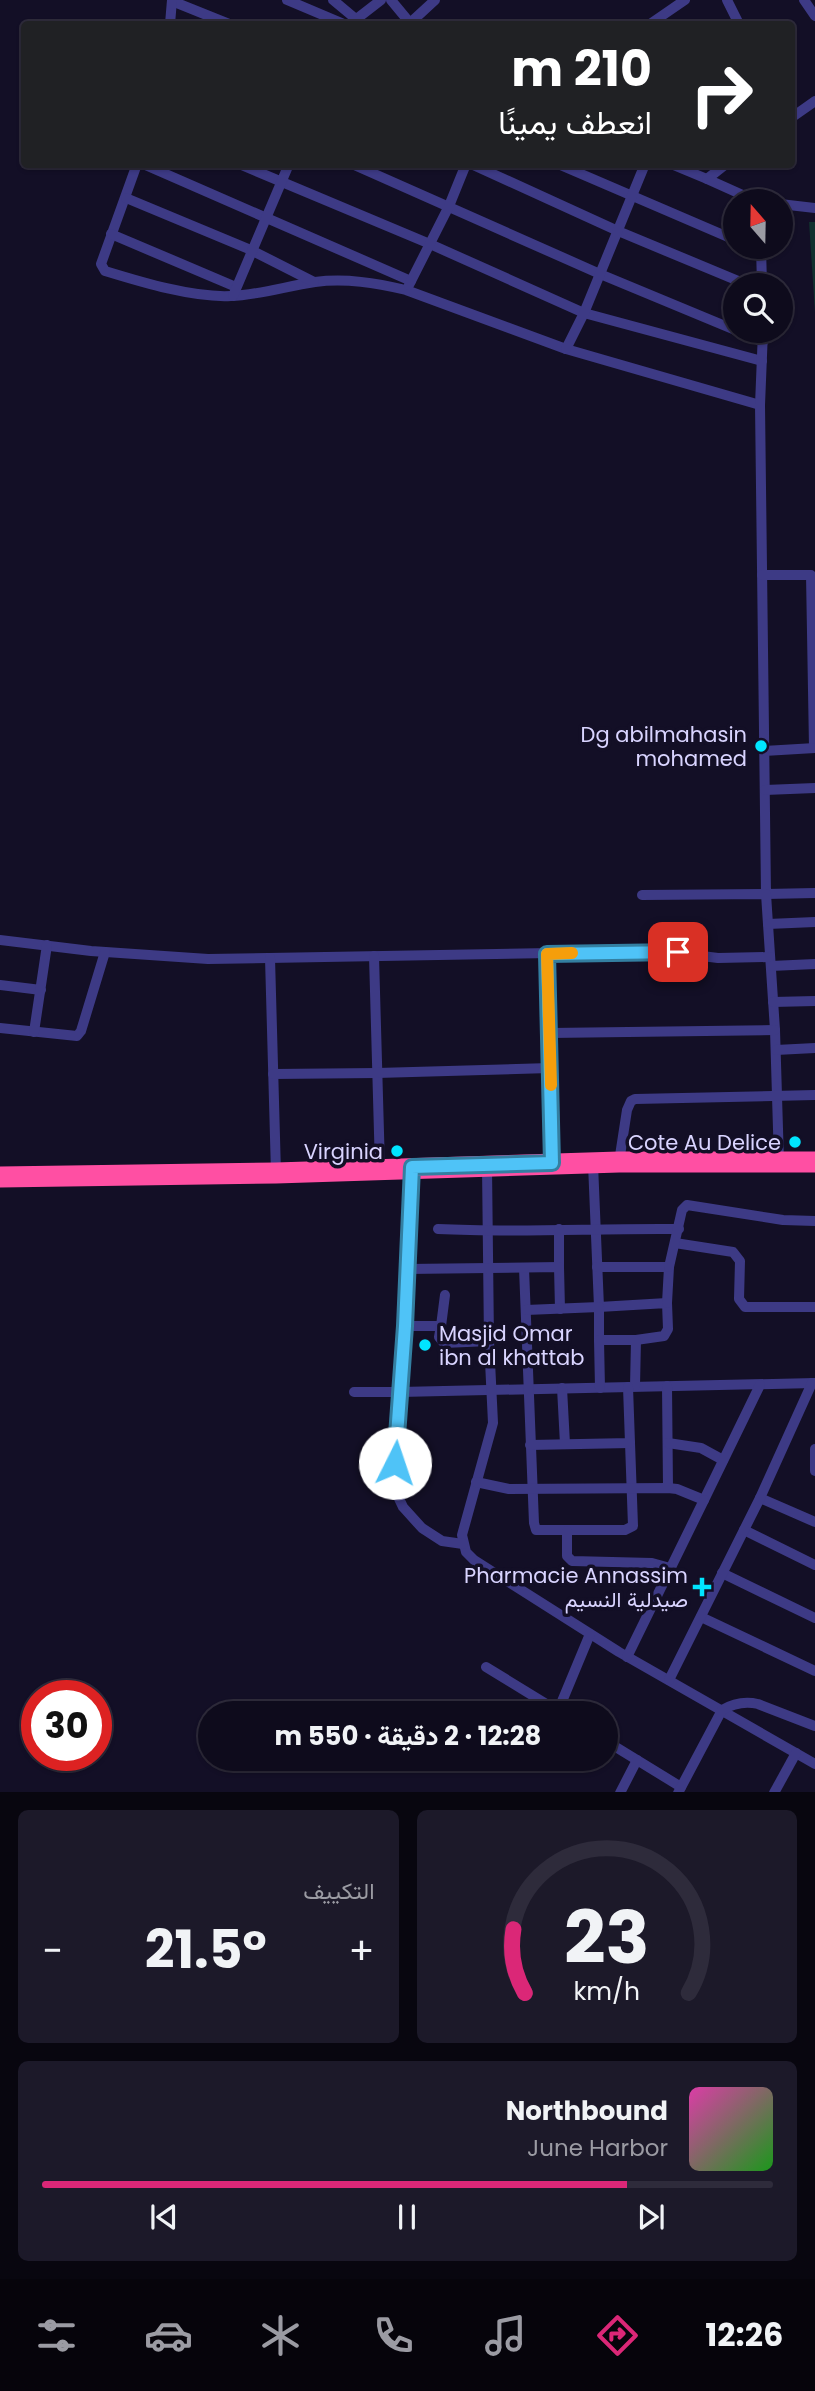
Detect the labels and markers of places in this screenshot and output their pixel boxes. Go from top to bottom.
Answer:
place label: Dg abilmahasin mohamed [581,720,747,773]
marker: Dg abilmahasin mohamed [753,738,769,754]
pin [648,922,708,982]
place label: Cote Au Delice [628,1128,781,1157]
marker: Cote Au Delice [787,1134,803,1150]
place label: Virginia [304,1137,383,1166]
marker: Virginia [389,1143,405,1159]
place label: Masjid Omar ibn al khattab [439,1319,585,1372]
marker: Masjid Omar ibn al khattab [417,1337,433,1353]
place label: Pharmacie Annassim صيدلية النسيم [464,1561,688,1614]
marker: Pharmacie Annassim صيدلية النسيم [694,1579,710,1595]

